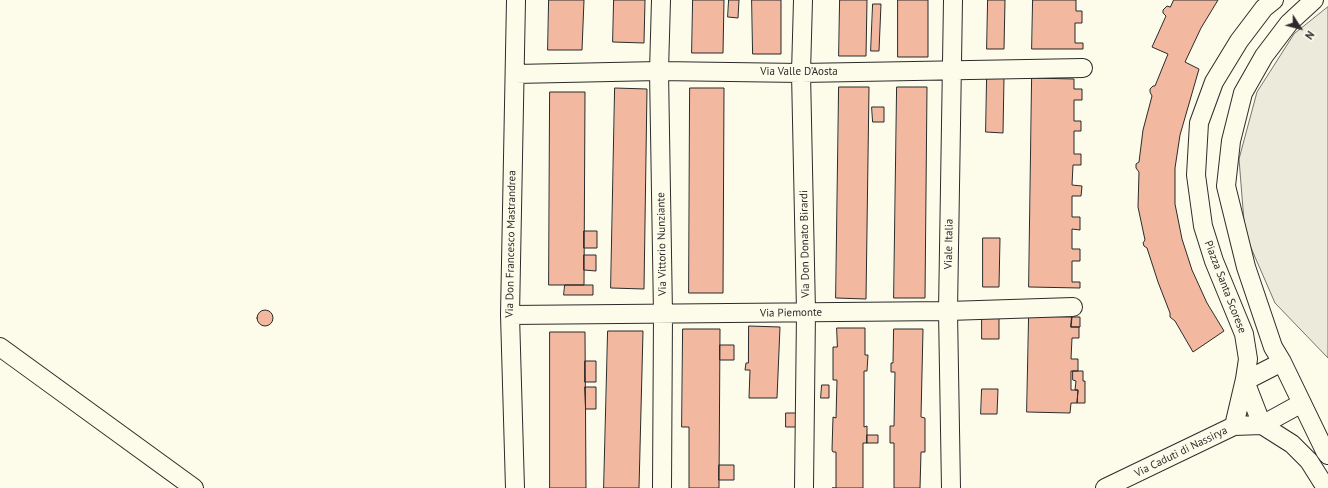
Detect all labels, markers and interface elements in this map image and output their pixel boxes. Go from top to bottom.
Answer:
north arrow [1280,8,1320,48]
text: N [1302,28,1318,42]
street label: Via Valle D'Aosta [760,65,838,79]
street label: Via Don Francesco Mastrandrea [503,170,519,318]
street label: Via Don Donato Birardi [797,190,813,298]
street label: Via Vittorio Nunziante [654,192,670,296]
street label: Viale Italia [942,219,956,269]
street label: Piazza Santa Scorese [1201,239,1249,335]
street label: Via Piemonte [760,306,822,320]
street label: Via Caduti di Nassirya [1132,424,1230,480]

